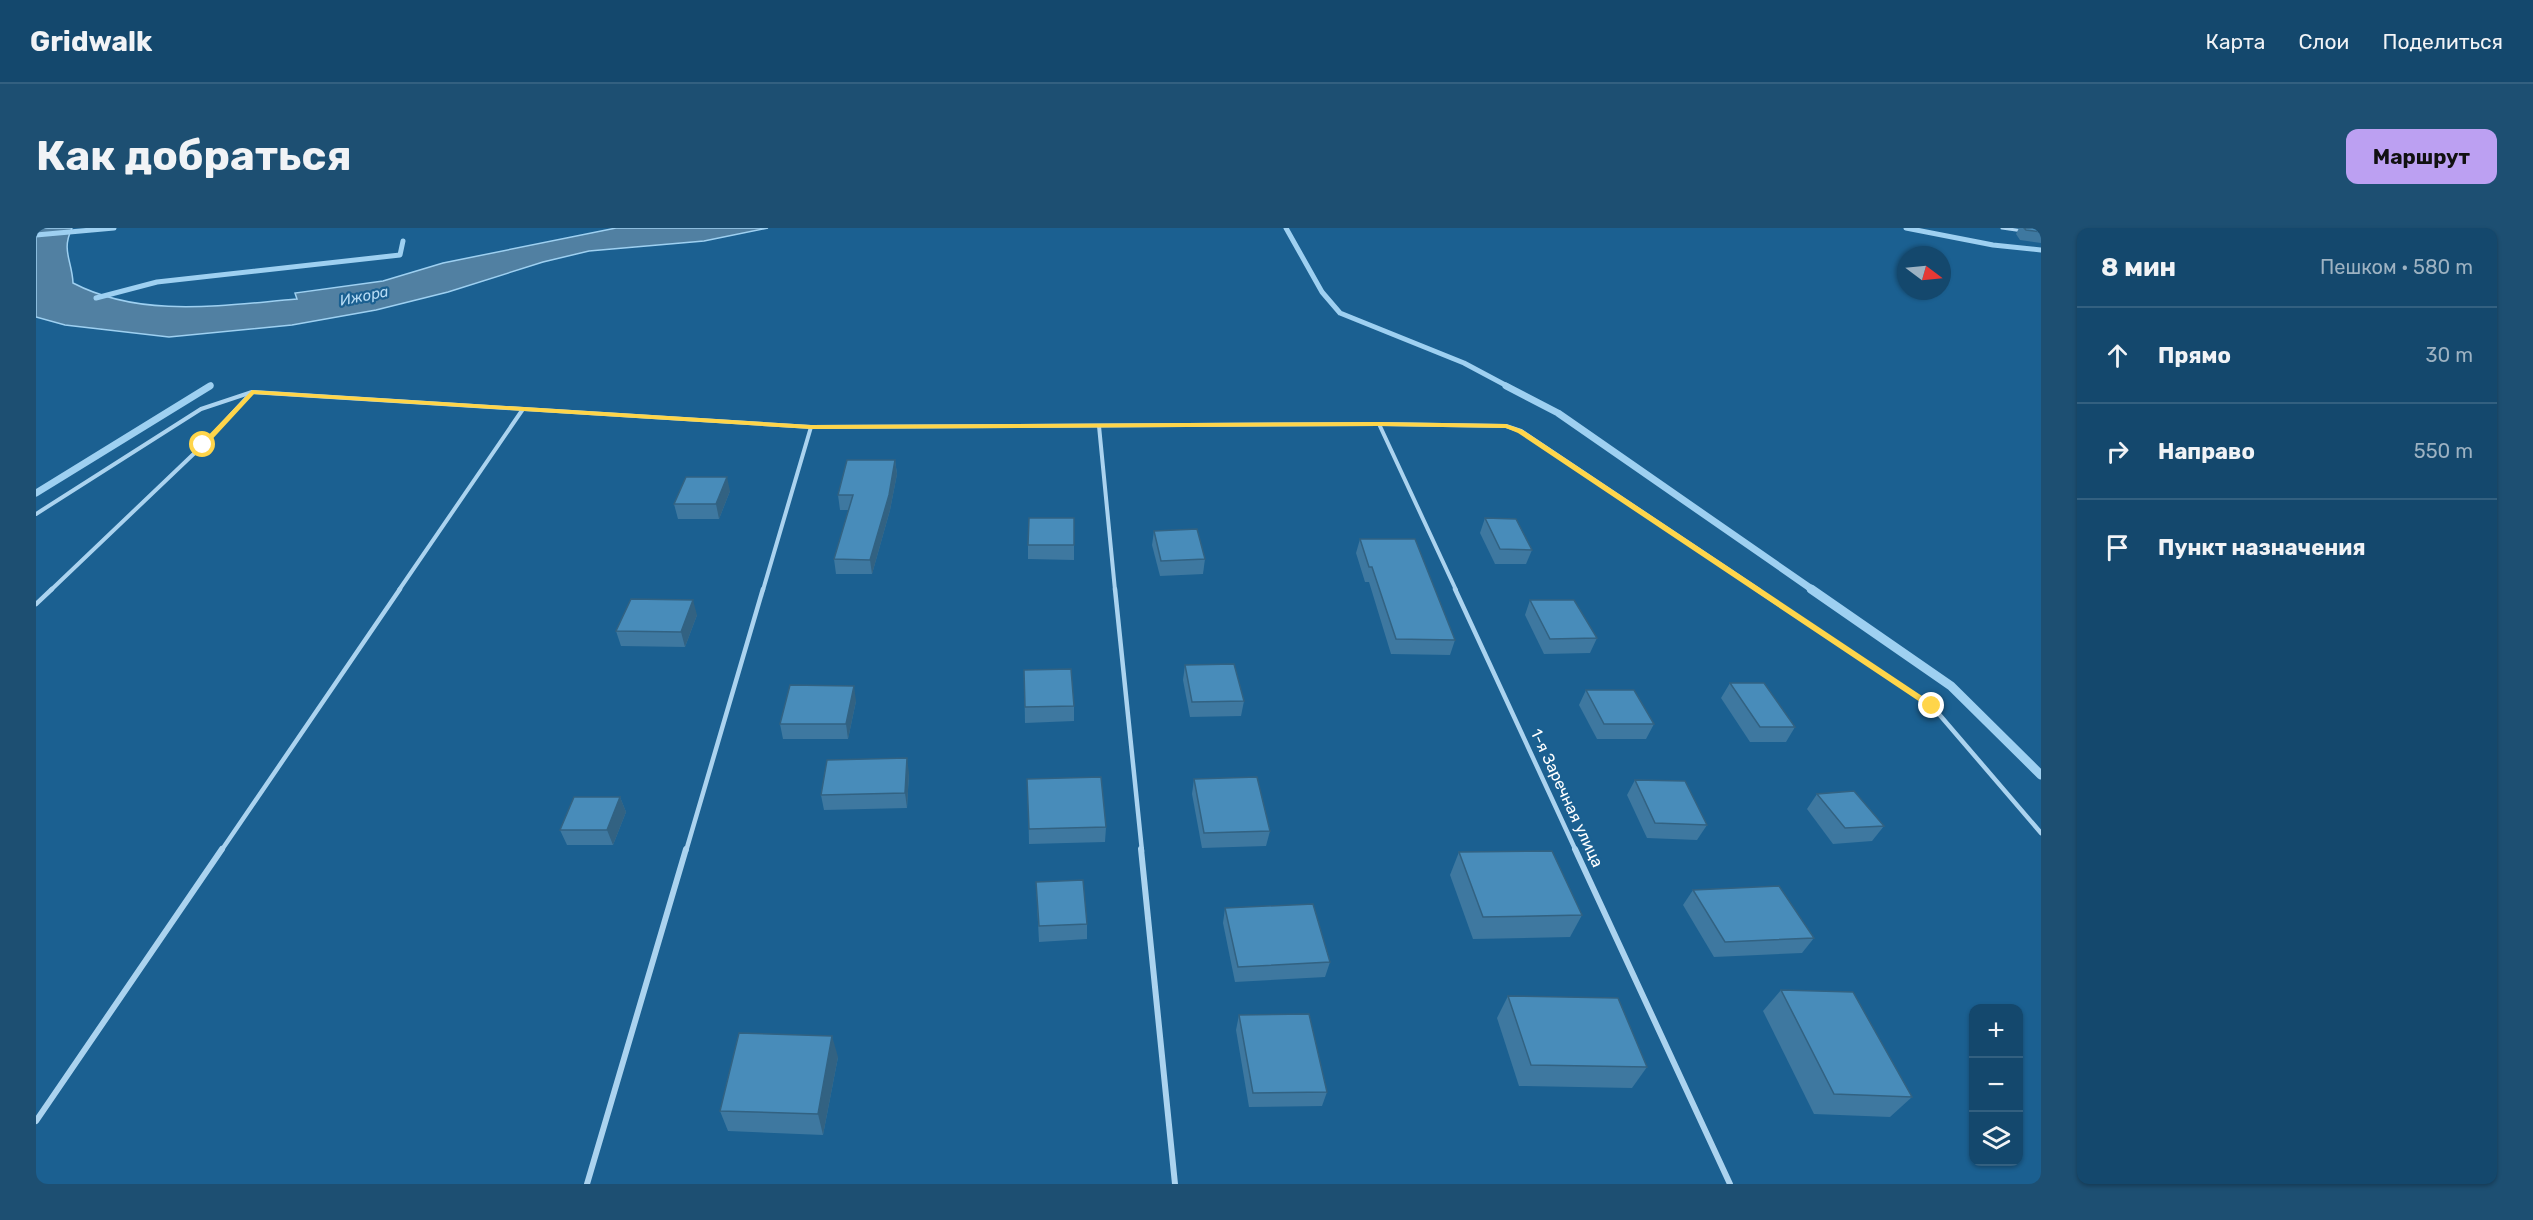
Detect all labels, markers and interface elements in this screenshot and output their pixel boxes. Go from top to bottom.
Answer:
text: Gridwalk [30,25,152,58]
text: Карта [2205,29,2265,54]
text: Слои [2298,29,2349,54]
text: Поделиться [2382,29,2503,54]
button: Маршрут [2346,129,2497,184]
text: Как добраться [36,131,352,181]
north arrow [1897,246,1951,300]
text: 8 мин [2101,252,2176,283]
text: Пешком · 580 m [2320,255,2473,279]
water label: Ижора [338,282,390,310]
icon: ahead [2101,339,2134,372]
text: Прямо [2158,342,2231,369]
text: 30 m [2426,343,2473,367]
route start [189,431,215,457]
icon: right [2101,435,2134,468]
text: Направо [2158,438,2255,465]
text: 550 m [2414,439,2473,463]
icon: arrive [2101,531,2134,564]
text: Пункт назначения [2158,534,2366,561]
route end [1918,692,1944,718]
street label: 1-я Заречная улица [1527,726,1607,870]
map controls [1969,1004,2023,1166]
button: + [1969,1004,2023,1058]
button: − [1969,1058,2023,1112]
button: layers [1969,1112,2023,1166]

